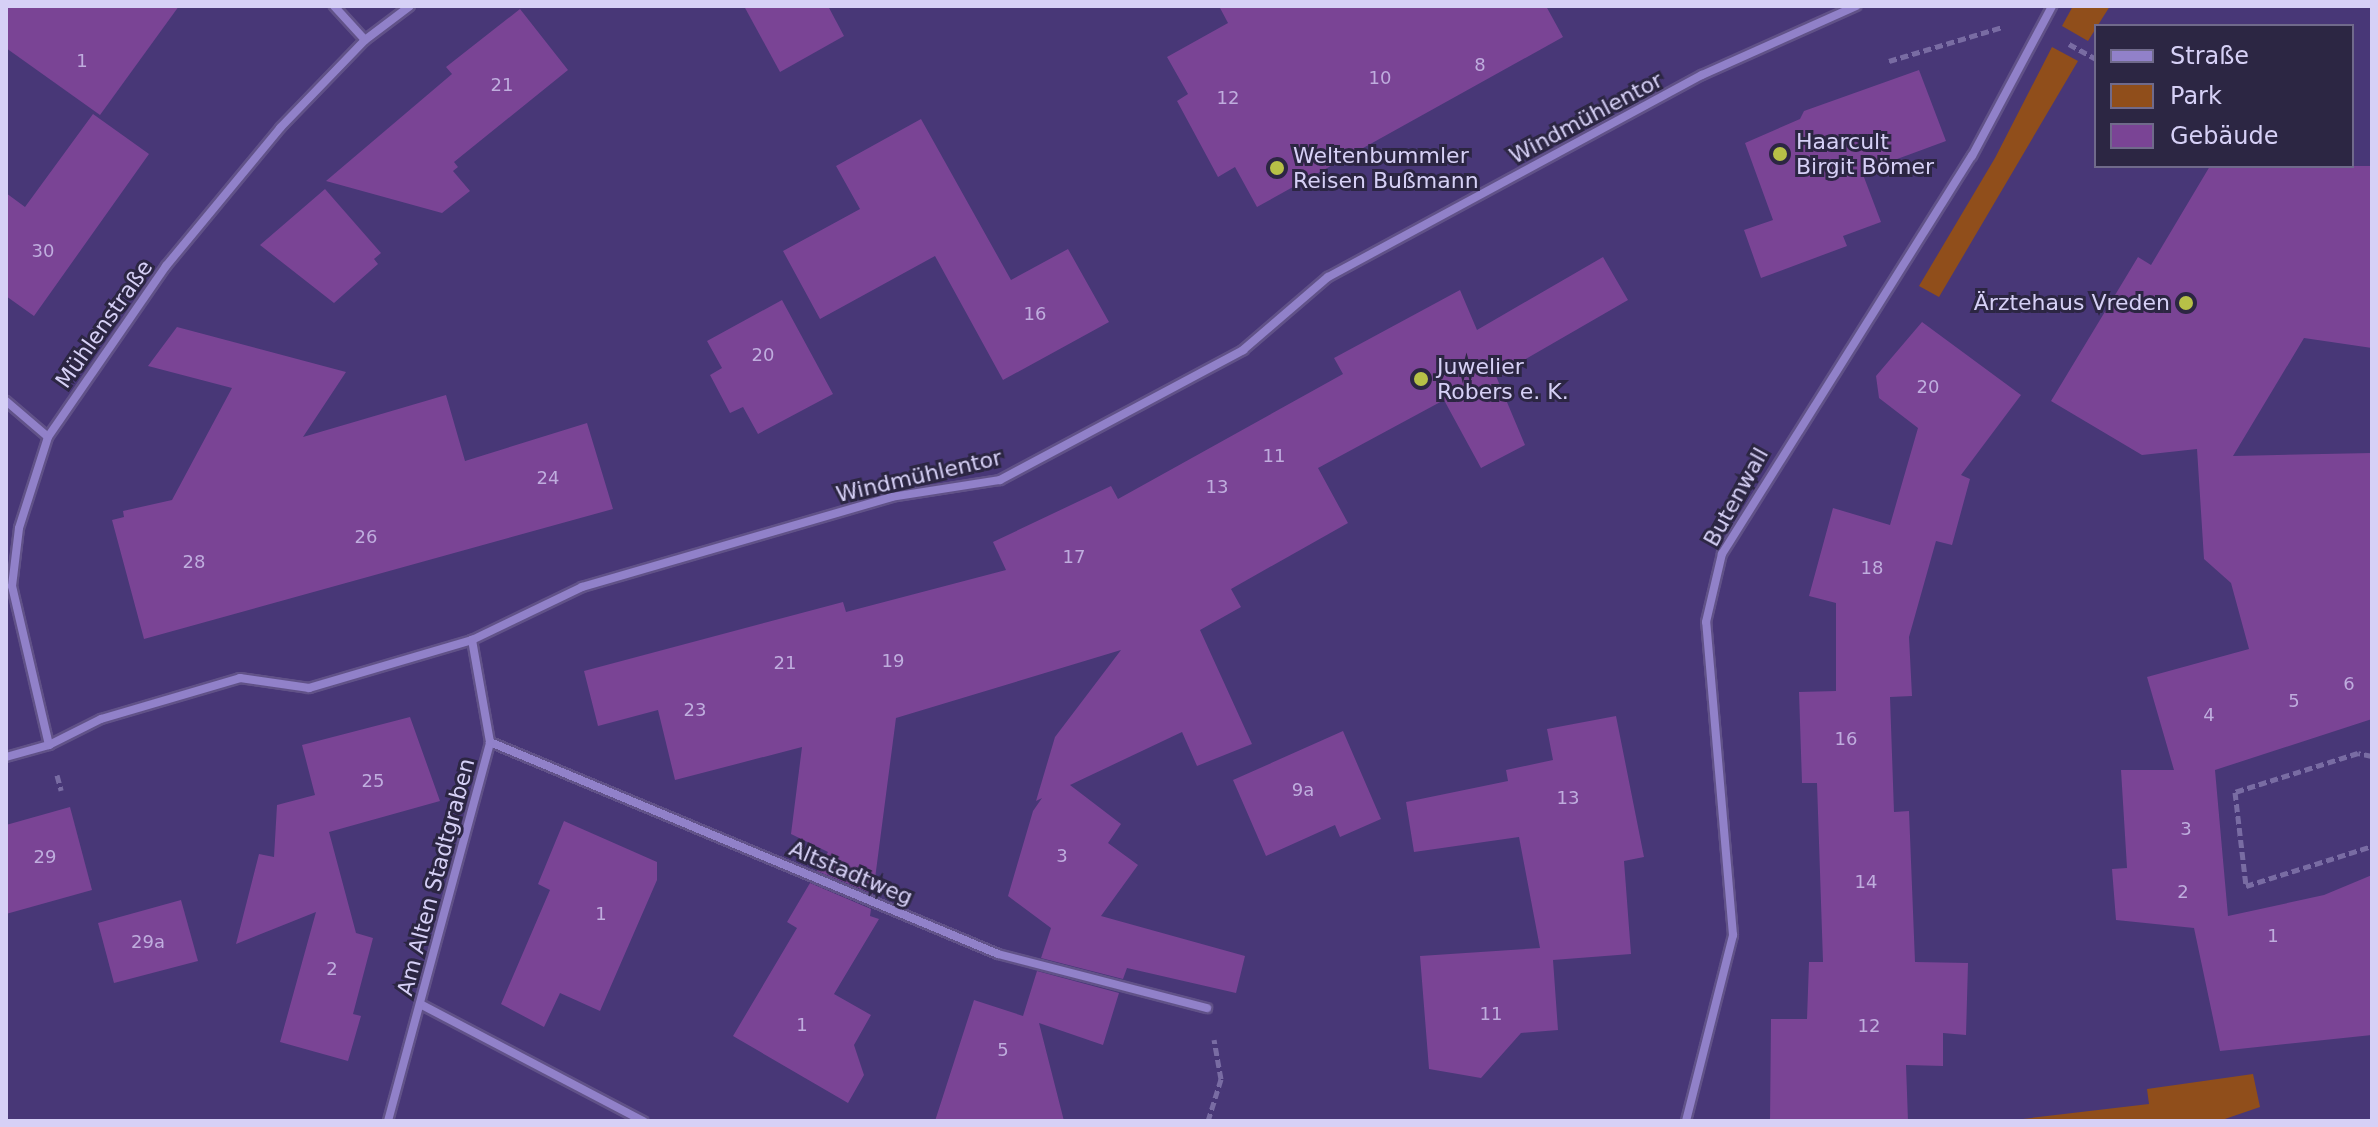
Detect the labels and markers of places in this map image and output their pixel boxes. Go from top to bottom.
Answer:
place label: Haarcult Birgit Bömer [1796,128,1934,180]
place label: Weltenbummler Reisen Bußmann [1293,142,1479,194]
marker: Haarcult Birgit Bömer [1771,145,1789,163]
marker: Weltenbummler Reisen Bußmann [1268,159,1286,177]
place label: Ärztehaus Vreden [1974,290,2170,316]
marker: Ärztehaus Vreden [2177,294,2195,312]
place label: Juwelier Robers e. K. [1437,353,1569,404]
marker: Juwelier Robers e. K. [1412,370,1430,388]

